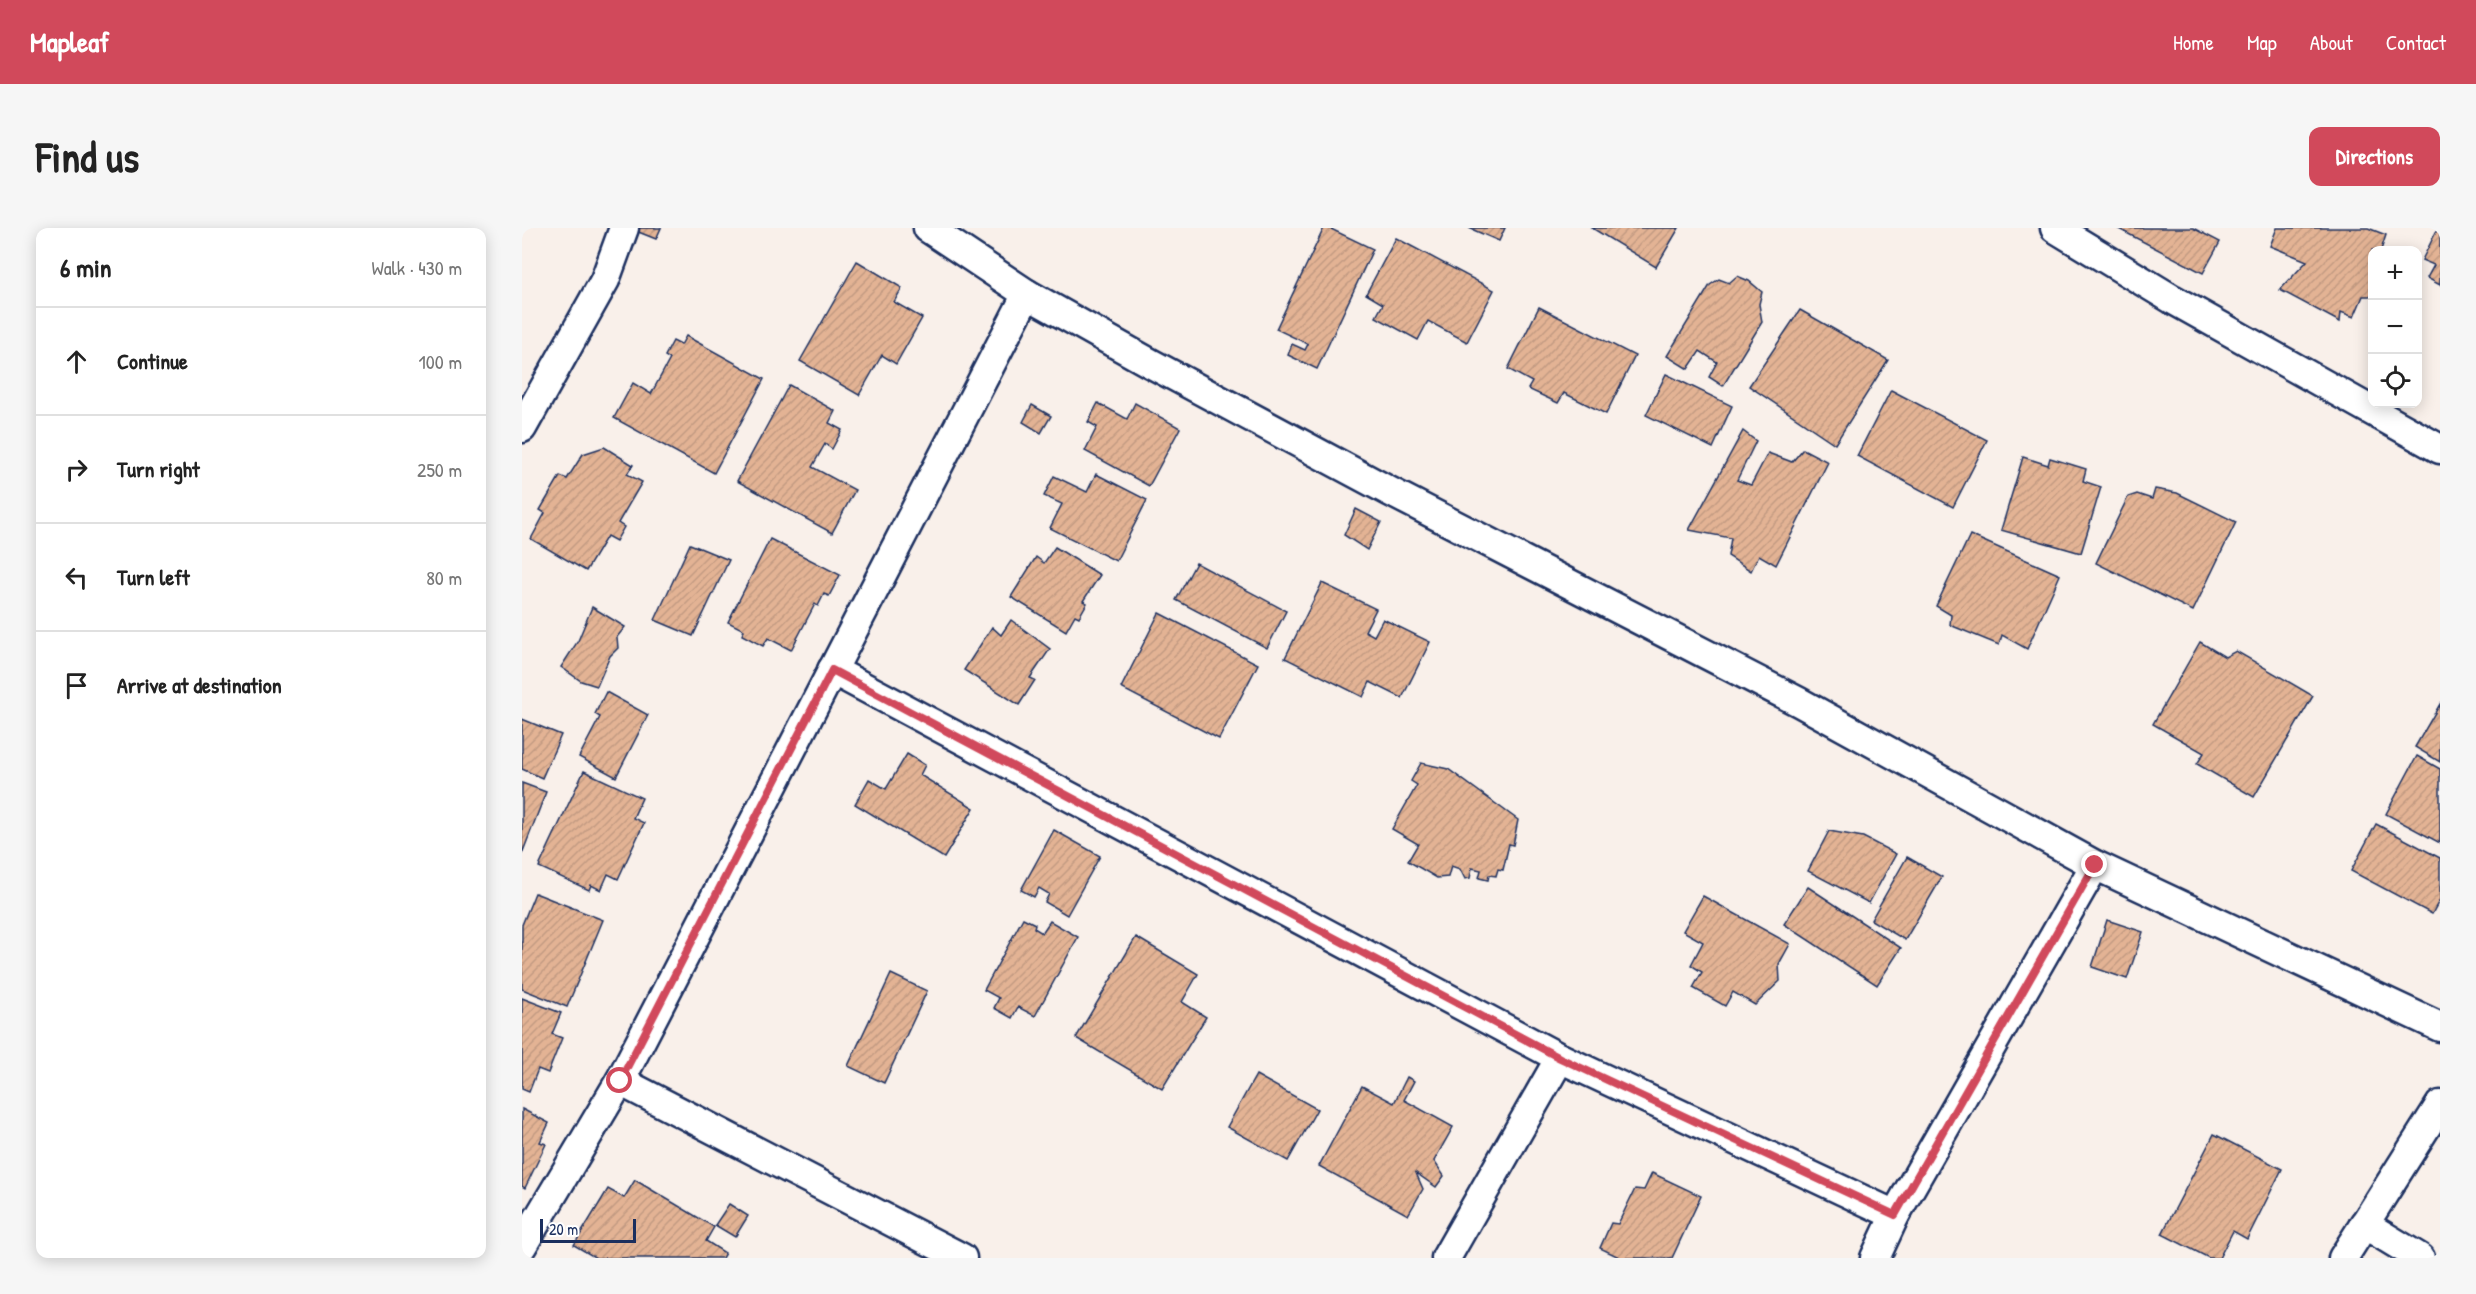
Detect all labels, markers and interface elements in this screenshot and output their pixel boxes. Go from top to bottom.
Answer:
text: Mapleaf [30,23,109,61]
text: Home [2173,28,2214,57]
text: Map [2247,28,2277,57]
text: About [2310,28,2353,57]
text: Contact [2386,28,2446,57]
button: Directions [2309,127,2440,186]
text: Find us [36,128,139,185]
map controls [2368,246,2422,408]
button: + [2368,246,2422,300]
text: 6 min [60,250,112,285]
text: Walk · 430 m [371,254,462,281]
button: − [2368,300,2422,354]
icon: ahead [60,345,93,378]
text: Continue [117,346,188,376]
text: 100 m [419,348,462,375]
button: locate [2368,354,2422,408]
icon: right [60,453,93,486]
text: Turn right [117,454,200,484]
text: 250 m [417,456,462,483]
icon: left [60,561,93,594]
text: Turn left [117,562,190,592]
text: 80 m [426,564,462,591]
icon: arrive [60,669,93,702]
text: Arrive at destination [117,670,282,700]
route end [2081,851,2107,877]
route start [606,1067,632,1093]
scale bar [540,1216,636,1244]
text: 20 m [549,1218,578,1240]

